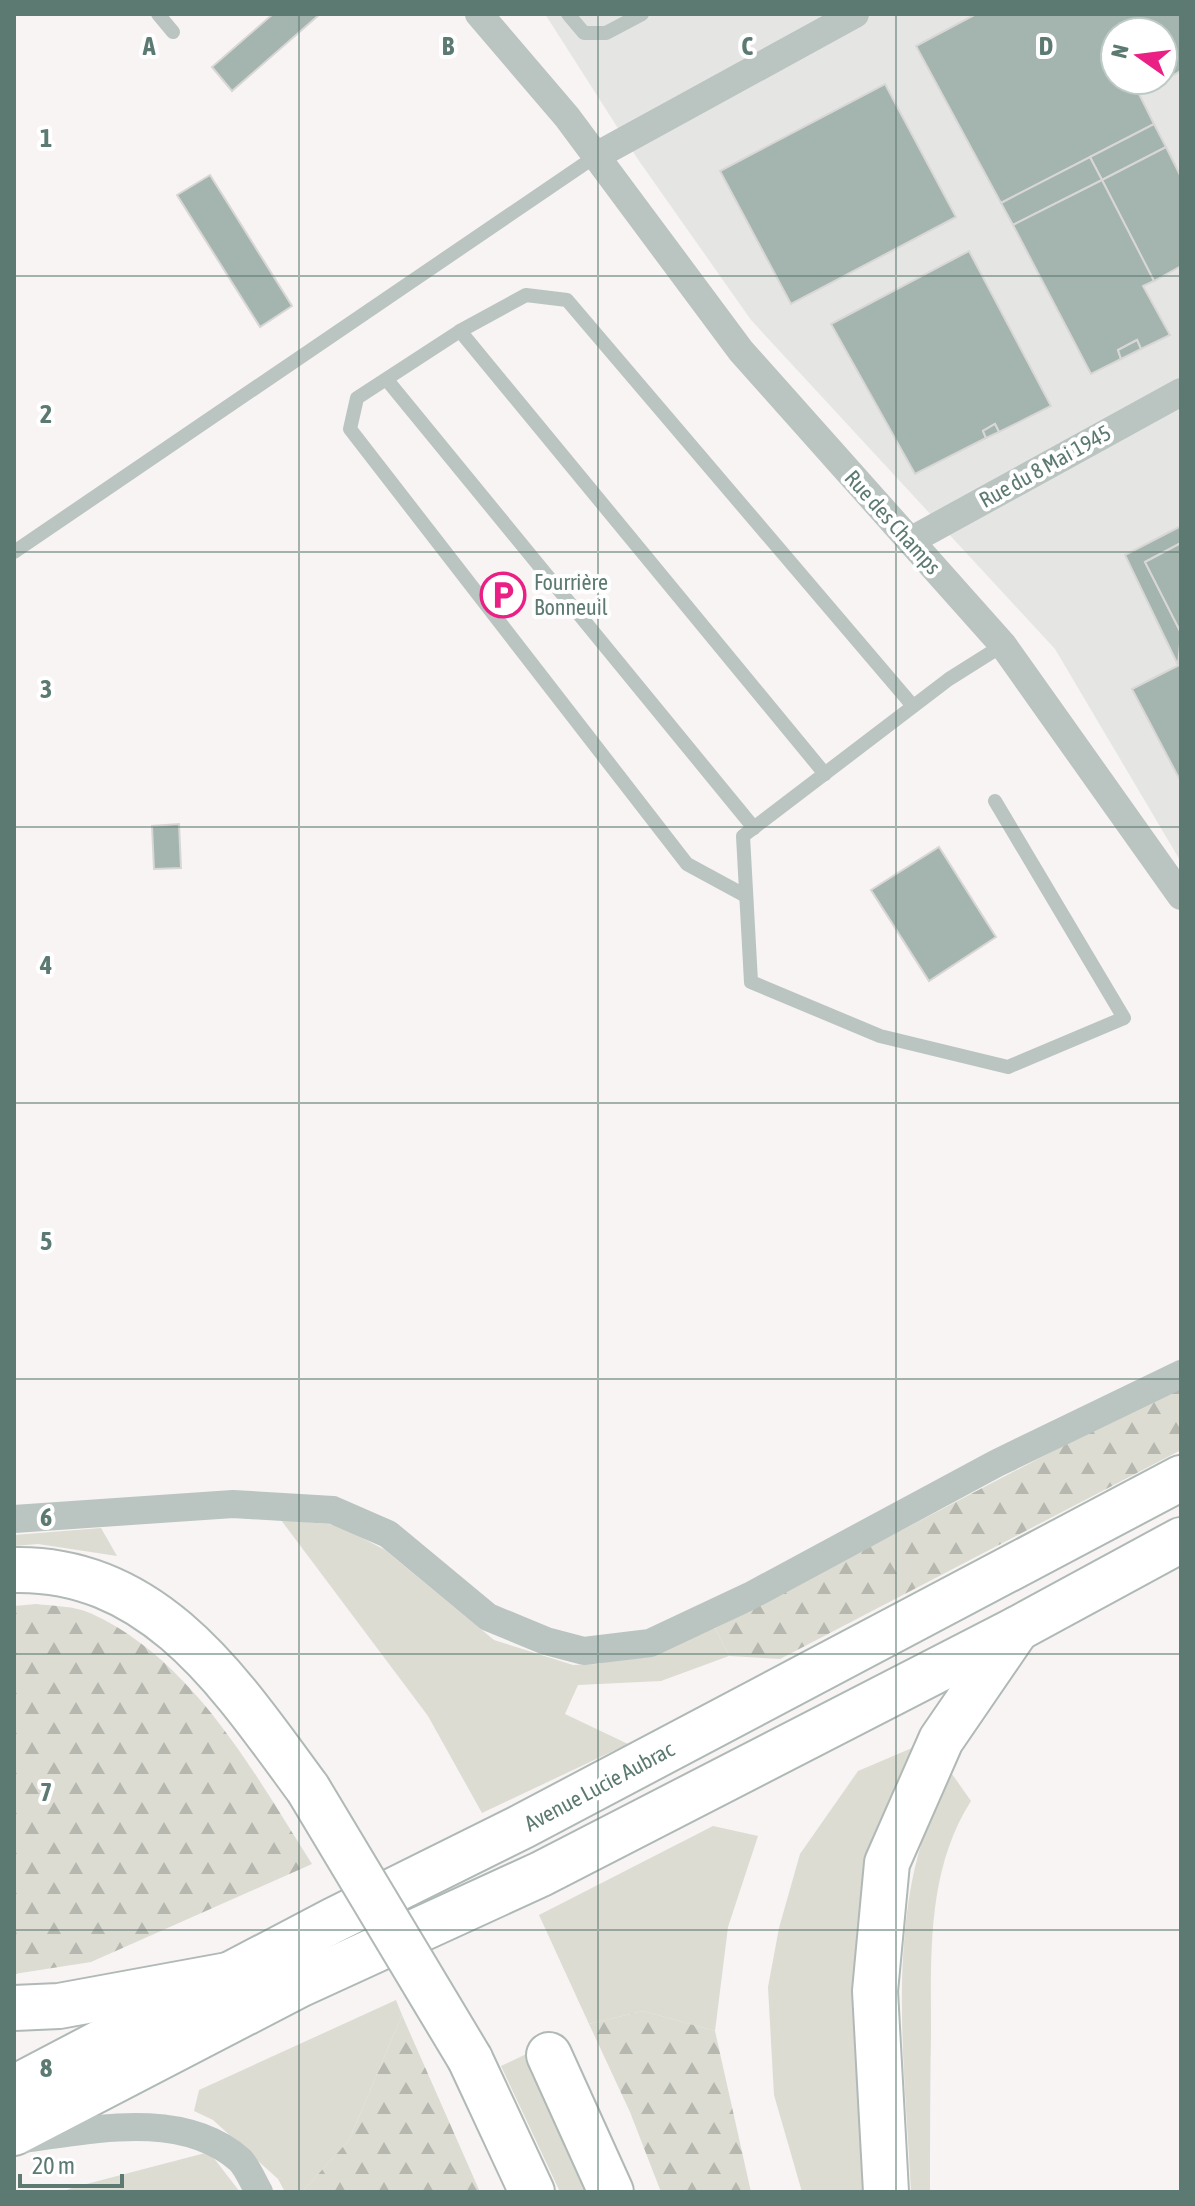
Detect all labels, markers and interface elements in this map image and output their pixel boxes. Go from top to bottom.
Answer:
north arrow [1099,16,1179,96]
text: A [142,31,156,61]
text: B [442,31,455,61]
text: C [741,31,753,61]
text: D [1039,31,1053,61]
text: N [1105,42,1134,61]
text: 1 [40,123,52,153]
text: 2 [40,399,52,429]
street label: Rue du 8 Mai 1945 [975,419,1115,513]
street label: Rue des Champs [840,465,947,579]
place label: Fourrière Bonneuil [534,569,608,620]
parking icon: Fourrière Bonneuil [479,571,527,619]
text: 3 [40,674,52,704]
text: 4 [39,950,52,980]
text: 5 [40,1226,52,1256]
text: 6 [40,1502,52,1532]
street label: Avenue Lucie Aubrac [520,1735,679,1836]
text: 7 [40,1777,52,1807]
text: 8 [40,2053,52,2083]
scale bar [20,2138,122,2188]
text: 20 m [32,2152,75,2179]

